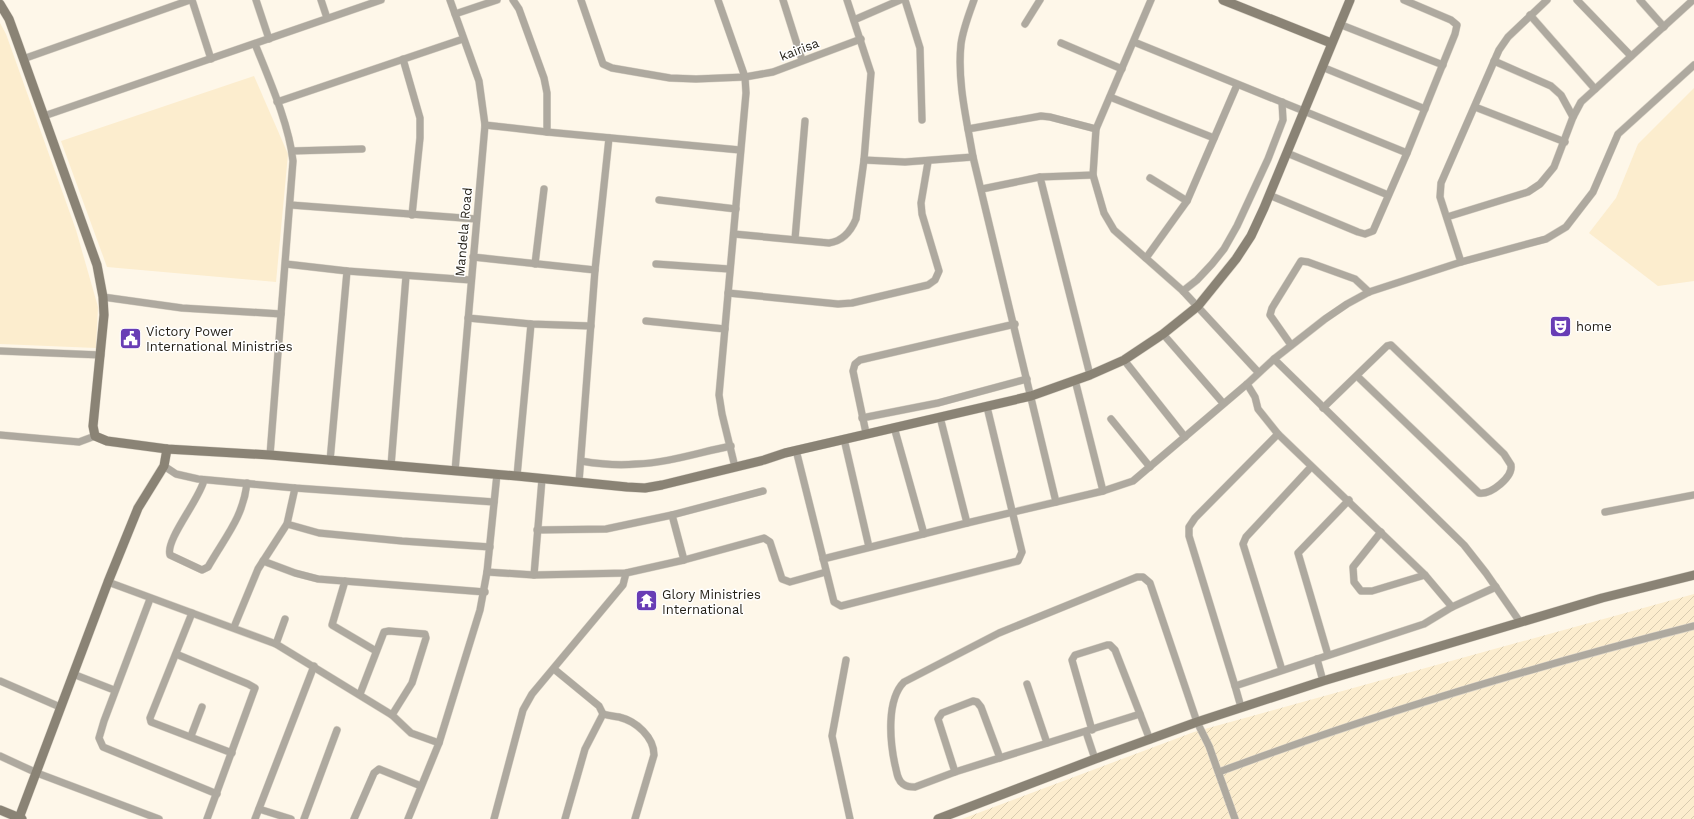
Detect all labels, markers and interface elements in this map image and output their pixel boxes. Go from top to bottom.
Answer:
street label: kairisa [777,35,822,64]
street label: Mandela Road [452,187,475,277]
theatre icon: home [1548,313,1574,339]
place label: home [1576,319,1612,334]
place label: Victory Power International Ministries [146,324,293,354]
public building icon: Victory Power International Ministries [117,325,143,351]
place label: Glory Ministries International [662,587,761,617]
temple icon: Glory Ministries International [634,588,660,614]

